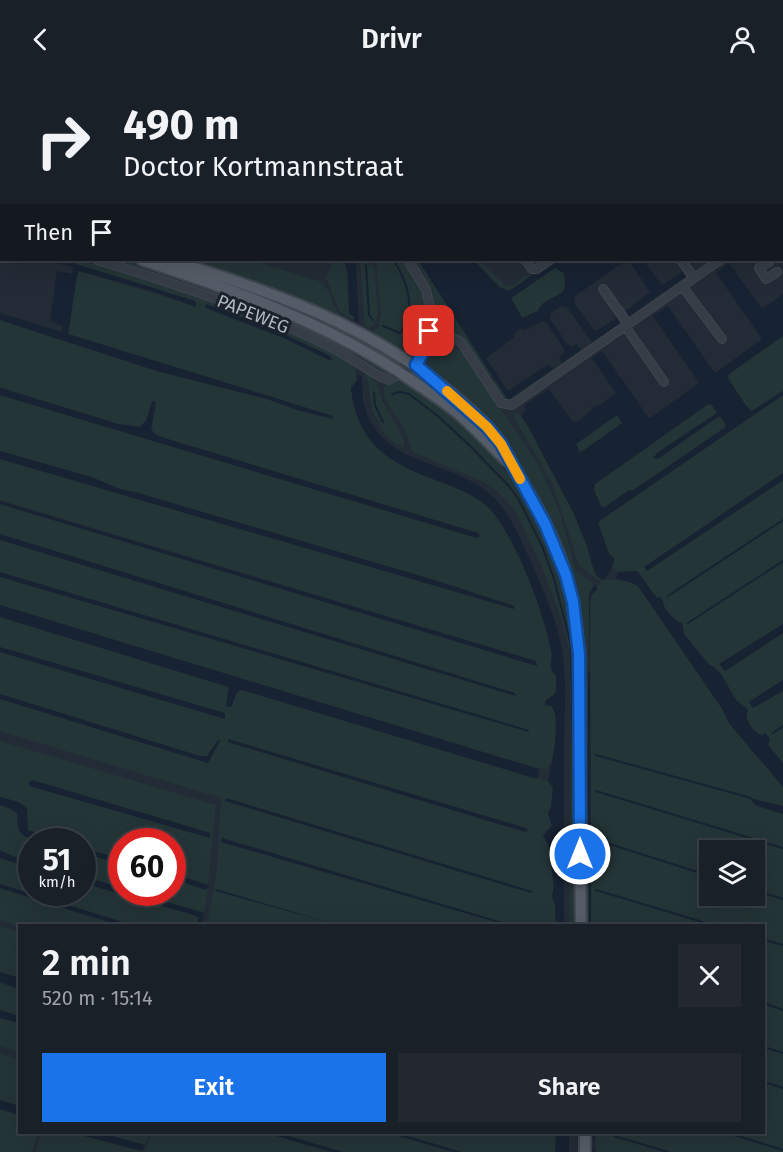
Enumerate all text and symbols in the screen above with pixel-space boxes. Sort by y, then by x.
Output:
icon: back [24,23,57,56]
text: Drivr [361,23,422,55]
icon: person [726,23,759,56]
text: 490 m [123,100,239,150]
icon: right [24,102,102,180]
text: Doctor Kortmannstraat [123,151,404,183]
icon: arrive [85,216,118,249]
text: Then [24,219,73,246]
street label: PAPEWEG [214,290,292,338]
pin [403,305,454,356]
icon: arrive [412,314,445,347]
position arrow [548,822,612,886]
speed limit sign: 60 [108,828,186,906]
map controls [699,840,765,906]
button: layers [699,840,765,906]
text: 51 [43,842,71,878]
text: km/h [38,873,76,891]
text: 2 min [42,941,131,985]
button: close [678,944,741,1007]
text: 520 m · 15:14 [42,986,153,1010]
button: Exit [42,1053,386,1122]
button: Share [398,1053,741,1122]

